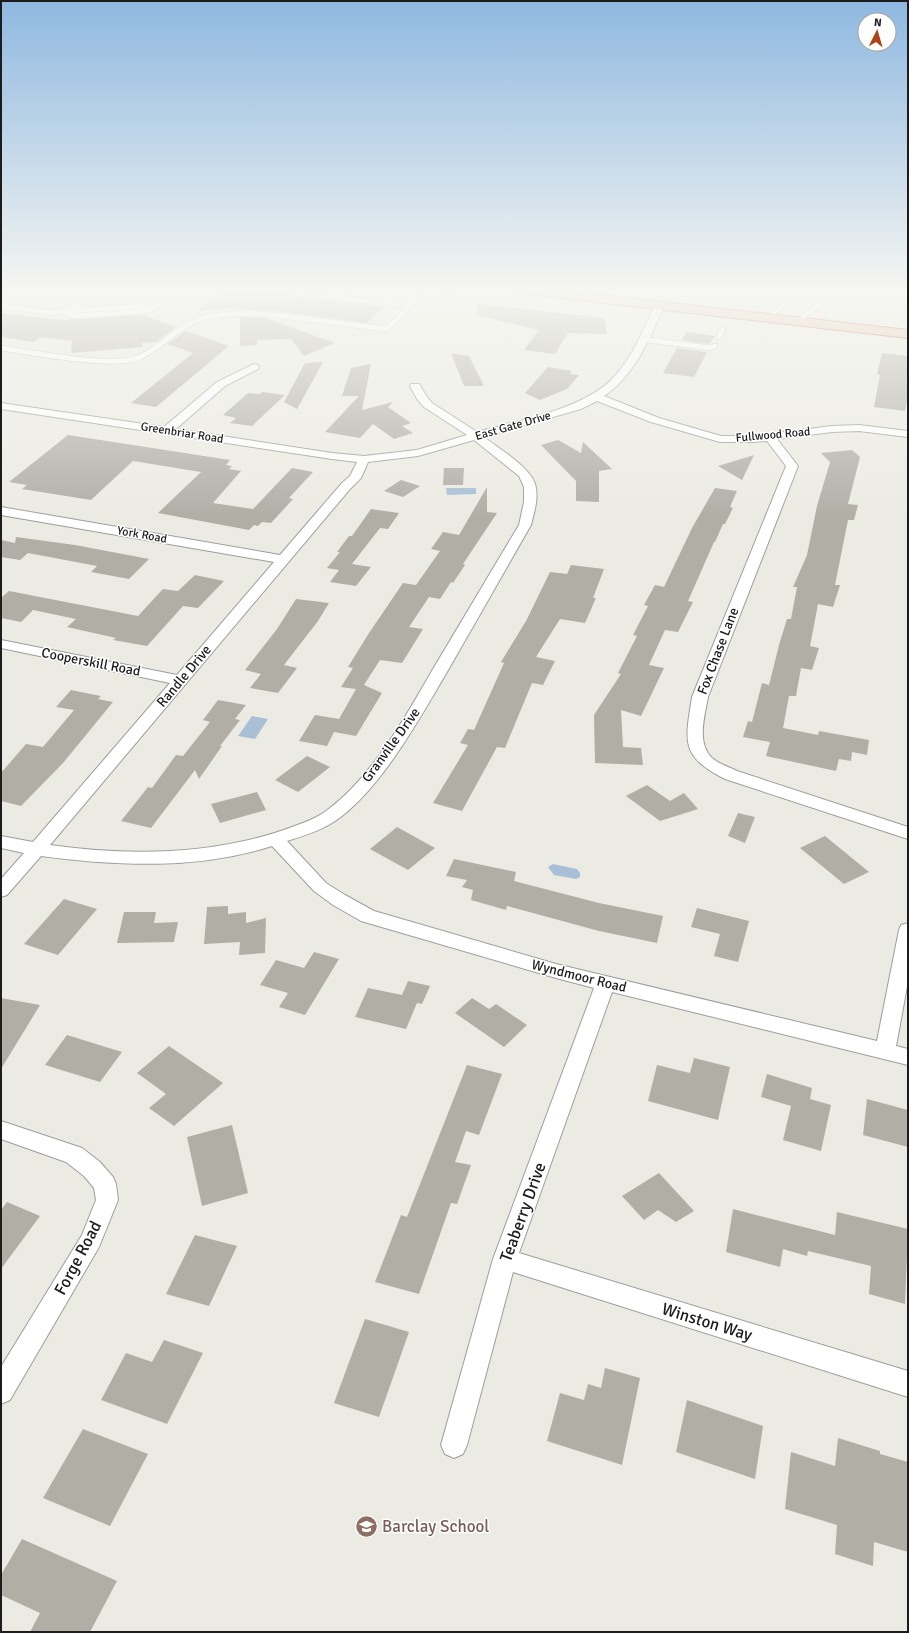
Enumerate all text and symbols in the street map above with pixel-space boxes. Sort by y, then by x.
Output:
north arrow [857,12,897,52]
text: N [873,16,882,29]
street label: East Gate Drive [473,408,553,444]
street label: Greenbriar Road [140,419,224,447]
street label: Fullwood Road [735,424,811,446]
street label: York Road [116,523,168,547]
street label: Fox Chase Lane [694,605,742,697]
street label: Randle Drive [153,641,215,711]
street label: Cooperskill Road [40,644,142,680]
street label: Granville Drive [358,704,424,786]
street label: Wyndmoor Road [530,956,628,996]
street label: Teaberry Drive [495,1159,551,1265]
street label: Forge Road [50,1217,106,1299]
street label: Winston Way [659,1298,755,1346]
school or university icon: Barclay School [353,1513,379,1539]
place label: Barclay School [382,1516,489,1537]

